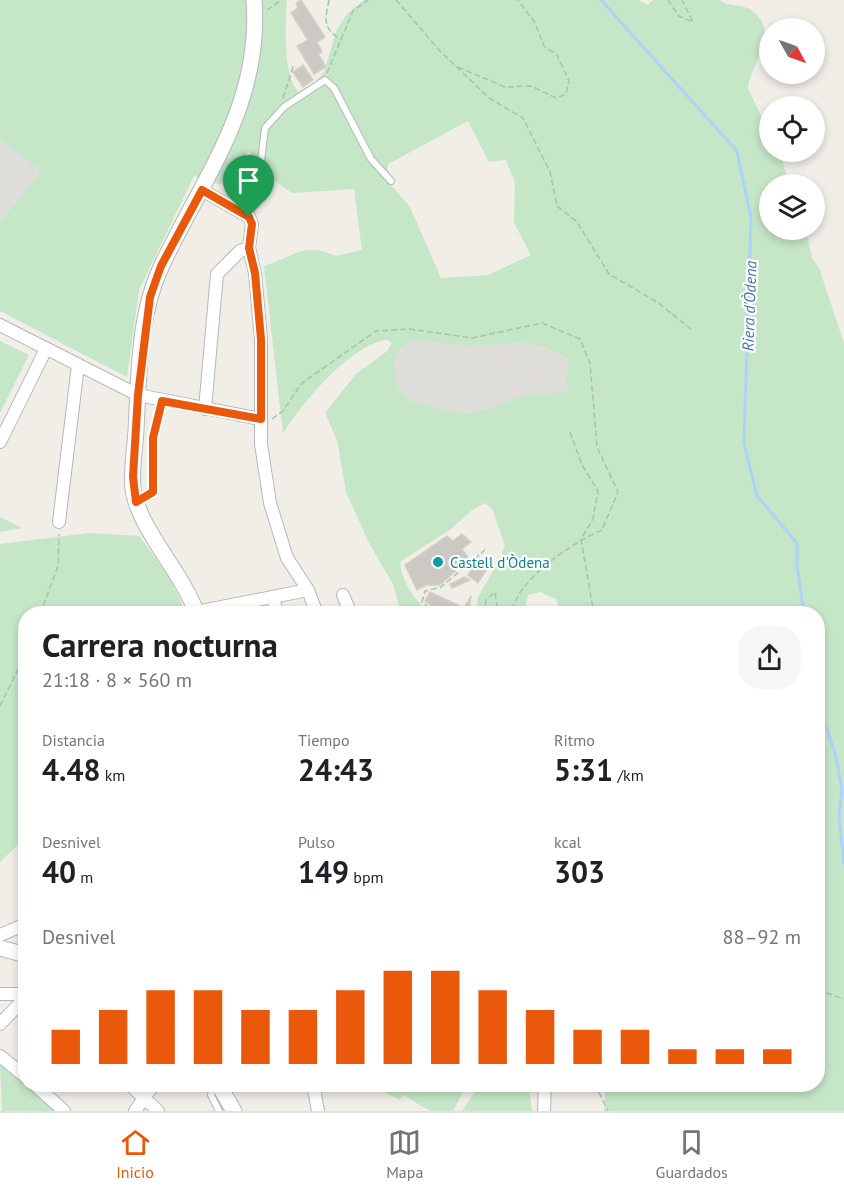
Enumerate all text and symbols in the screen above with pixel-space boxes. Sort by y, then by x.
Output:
north arrow [759,18,825,84]
map controls [759,18,825,240]
button: locate [759,96,825,162]
pin [223,155,274,217]
icon: arrive [232,164,265,197]
button: layers [759,174,825,240]
water label: Riera d'Òdena [737,260,761,352]
place label: Castell d'Òdena [450,553,550,572]
marker: Castell d'Òdena [431,555,445,569]
text: Carrera nocturna [42,623,278,666]
button: share [738,626,801,689]
text: 21:18 · 8 × 560 m [42,667,192,693]
text: Distancia [42,730,105,750]
text: Tiempo [298,730,350,750]
text: Ritmo [554,730,595,750]
text: 4.48 [42,750,100,789]
text: 24:43 [298,750,374,789]
text: 5:31 [554,750,613,789]
text: km [100,765,125,785]
text: /km [613,765,644,785]
text: Desnivel [42,832,101,852]
text: Pulso [298,832,335,852]
text: kcal [554,832,581,852]
text: 40 [42,852,76,891]
text: 149 [298,852,349,891]
text: 303 [554,852,605,891]
text: m [76,867,93,887]
text: bpm [349,867,384,887]
text: Desnivel [42,924,115,950]
text: 88–92 m [723,924,801,950]
tab: Inicio [116,1126,154,1182]
tab: Mapa [386,1126,423,1182]
tab: Guardados [656,1126,728,1182]

